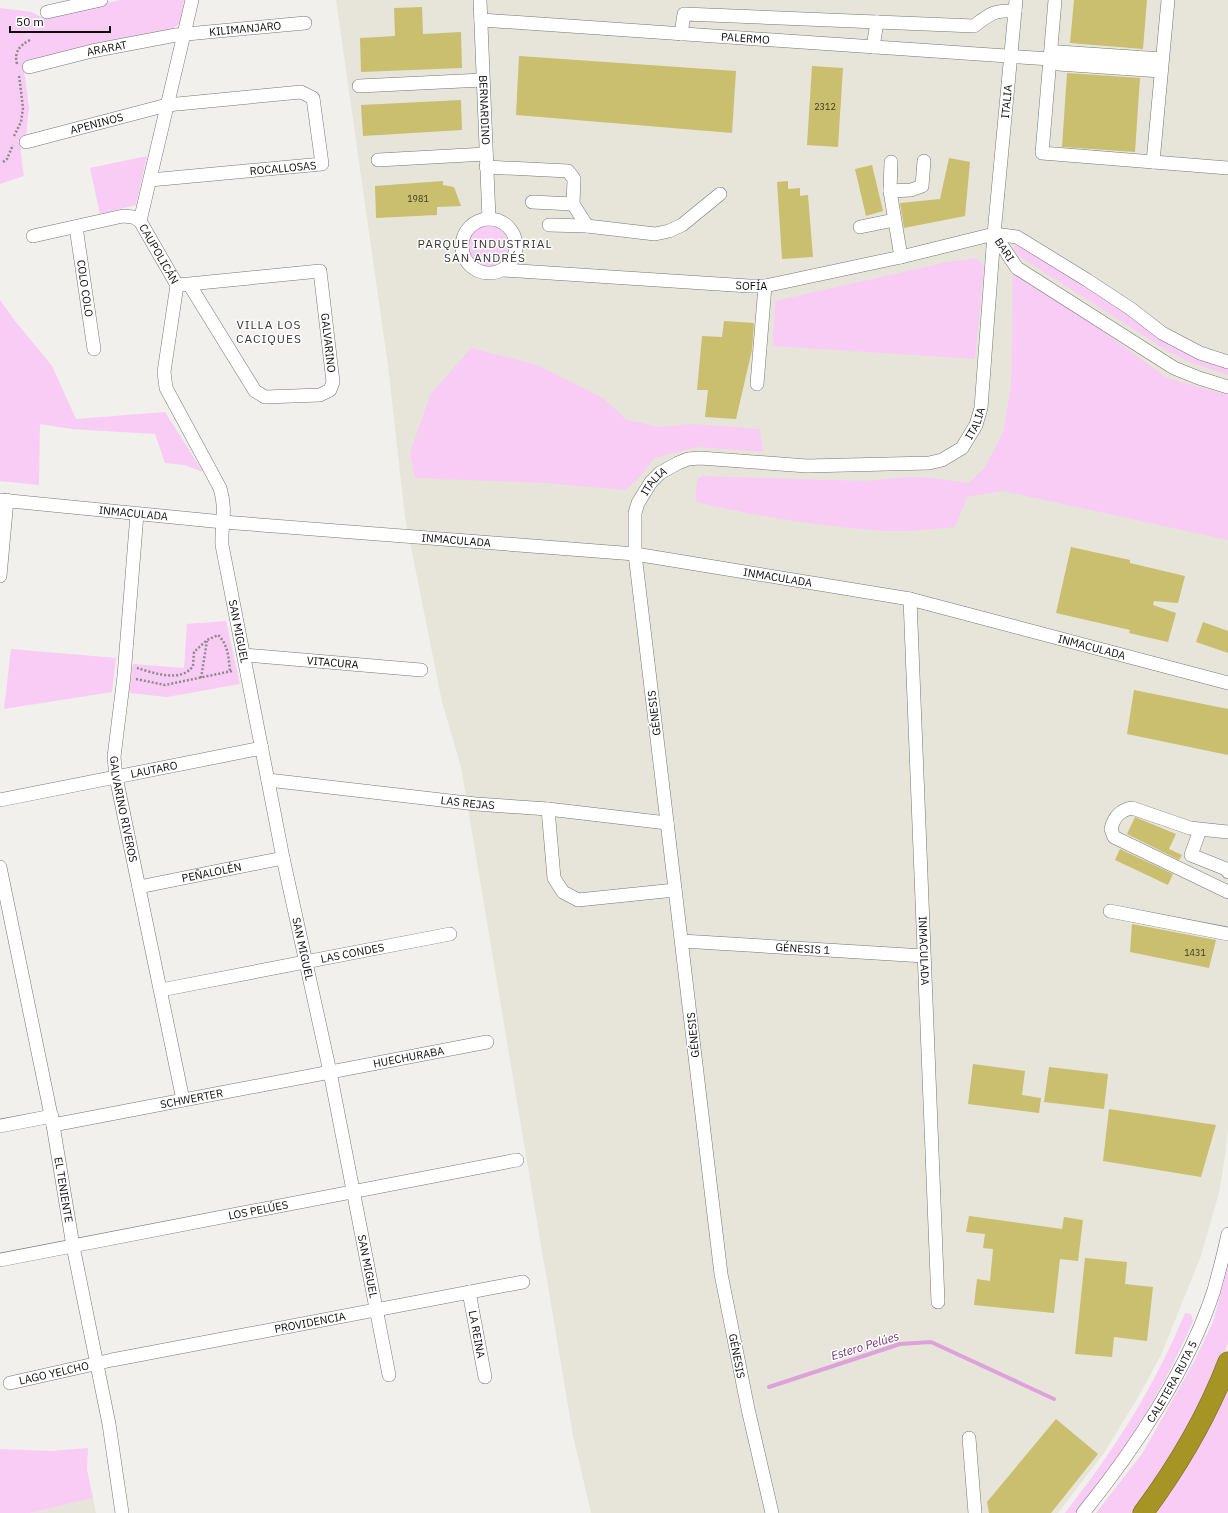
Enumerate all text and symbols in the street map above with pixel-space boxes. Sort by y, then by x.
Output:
scale bar [10,8,110,34]
text: 50 m [16,14,44,29]
street label: KILIMANJARO [208,18,282,39]
street label: PALERMO [720,29,770,47]
street label: ARARAT [85,37,129,59]
street label: BERNARDINO [476,75,493,145]
street label: ITALIA [998,84,1015,119]
house number: 2312 [814,101,836,112]
street label: APENINOS [69,110,125,137]
street label: ROCALLOSAS [249,158,317,178]
house number: 1981 [407,193,429,204]
street label: CAUPOLICÁN [136,221,182,287]
street label: BARI [992,235,1018,264]
district label: PARQUE INDUSTRIAL SAN ANDRÉS [418,236,552,265]
street label: COLO COLO [74,259,96,318]
street label: SOFÍA [735,278,767,293]
street label: GALVARINO [318,312,339,374]
district label: VILLA LOS CACIQUES [236,317,302,346]
street label: ITALIA [962,406,988,442]
street label: ITALIA [637,464,669,498]
street label: INMACULADA [98,503,169,524]
street label: INMACULADA [421,530,491,550]
street label: INMACULADA [742,565,813,590]
street label: SAN MIGUEL [226,598,252,665]
street label: INMACULADA [1056,631,1127,663]
street label: VITACURA [306,653,359,672]
street label: GÉNESIS [644,690,664,736]
street label: GALVARINO RIVEROS [107,755,141,863]
street label: LAUTARO [129,758,179,781]
street label: LAS REJAS [440,793,495,812]
street label: PEÑALOLÉN [180,860,243,885]
street label: SAN MIGUEL [289,916,317,982]
street label: INMACULADA [916,916,932,986]
street label: LAS CONDES [320,940,385,966]
street label: GÉNESIS 1 [775,940,831,957]
house number: 1431 [1184,947,1206,958]
street label: GÉNESIS [684,1012,702,1058]
street label: HUECHURABA [372,1043,445,1071]
street label: SCHWERTER [159,1086,224,1111]
street label: EL TENIENTE [51,1156,76,1224]
street label: LOS PELÚES [227,1197,289,1223]
street label: SAN MIGUEL [355,1233,381,1300]
street label: PROVIDENCIA [273,1309,347,1336]
street label: LA REINA [466,1309,488,1359]
water label: Estero Pelúes [829,1328,901,1363]
street label: GÉNESIS [726,1332,748,1380]
street label: CALETERA RUTA 5 [1143,1338,1200,1425]
street label: LAGO YELCHO [18,1358,90,1388]

